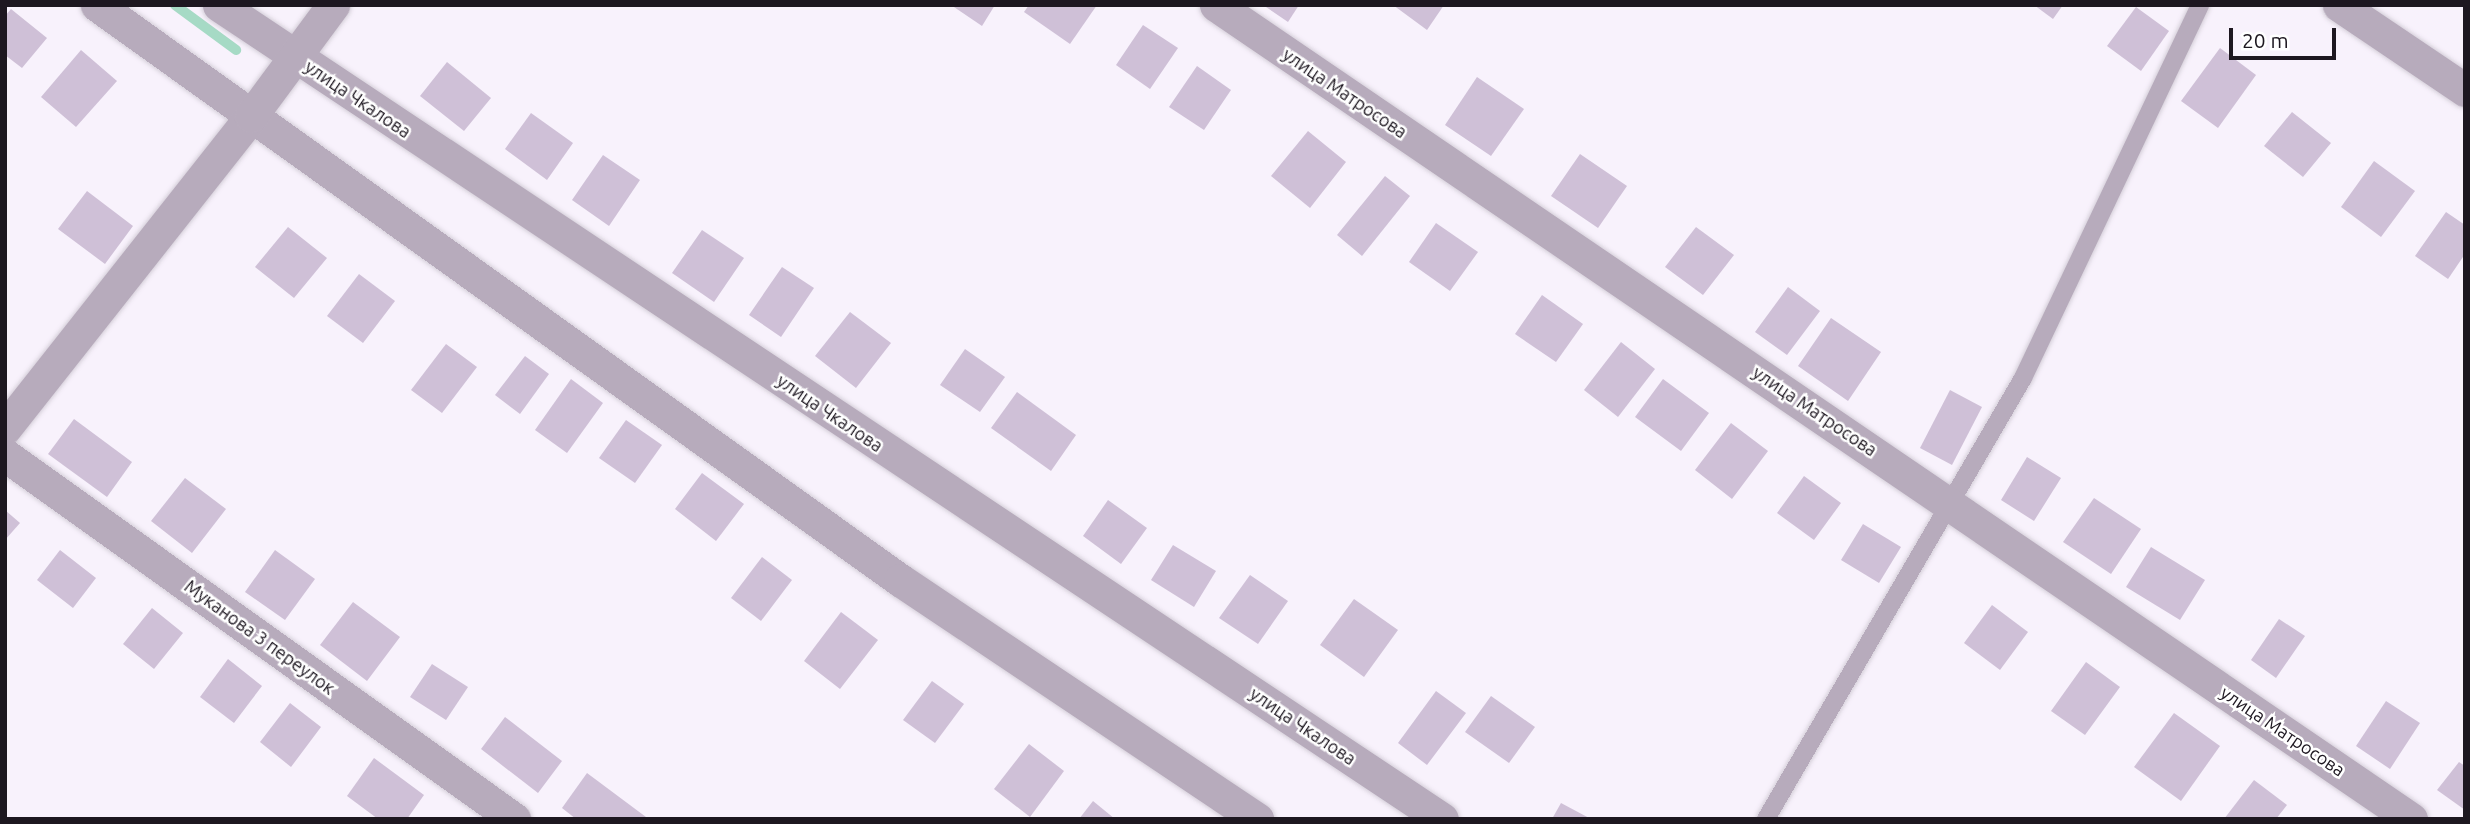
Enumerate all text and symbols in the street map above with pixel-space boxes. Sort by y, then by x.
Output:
scale bar [2232,14,2339,58]
text: 20 m [2242,28,2289,52]
street label: улица Матросова [1279,43,1411,143]
street label: улица Чкалова [301,56,415,142]
street label: улица Матросова [1749,361,1881,461]
street label: улица Чкалова [773,370,887,456]
street label: Муканова 3 переулок [180,575,340,699]
street label: улица Матросова [2217,681,2349,781]
street label: улица Чкалова [1246,683,1360,769]

